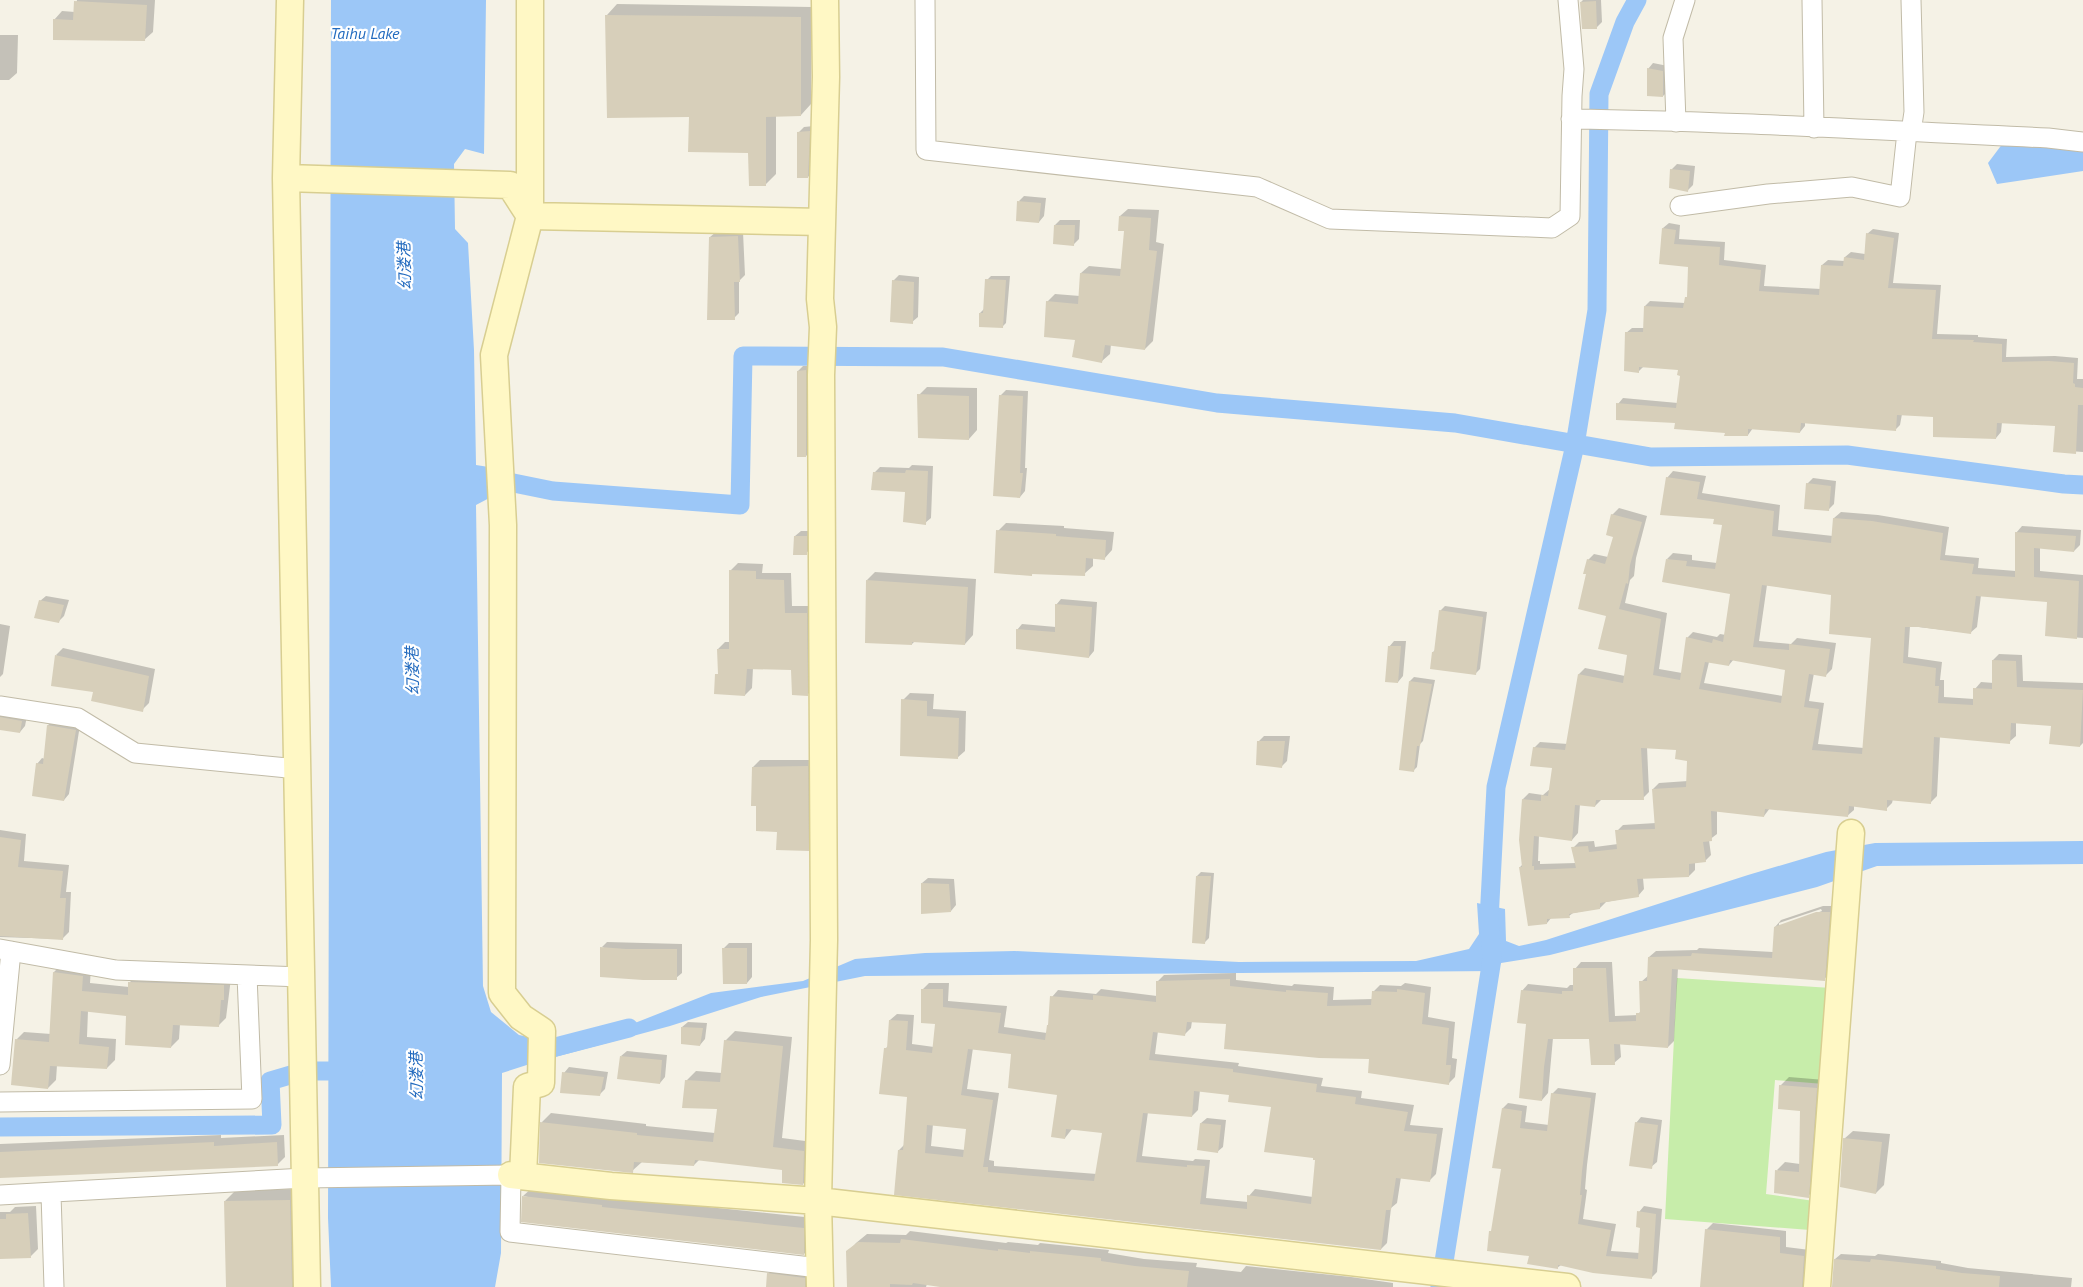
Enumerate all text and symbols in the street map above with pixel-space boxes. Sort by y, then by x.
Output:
water label: Taihu Lake [331,23,400,43]
water label: 幻溇港 [393,240,415,290]
water label: 幻溇港 [402,645,422,695]
water label: 幻溇港 [406,1050,426,1100]

